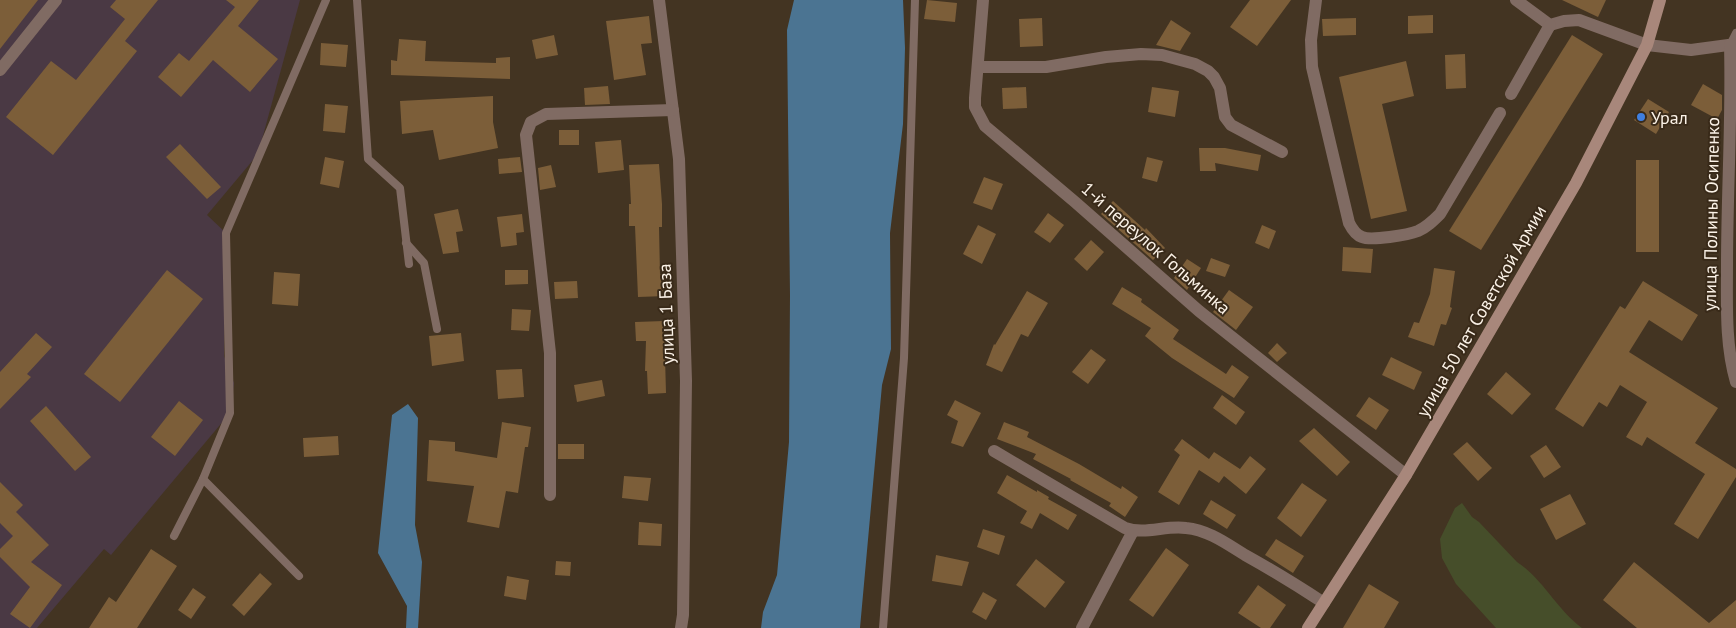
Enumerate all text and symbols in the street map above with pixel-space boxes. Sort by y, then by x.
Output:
place label: Урал [1651,106,1688,129]
marker: Урал [1635,111,1647,123]
street label: улица Полины Осипенко [1698,117,1724,311]
street label: 1-й переулок Гольминка [1077,177,1235,319]
street label: улица 50 лет Советской Армии [1411,201,1551,421]
street label: улица 1 База [653,263,679,365]

